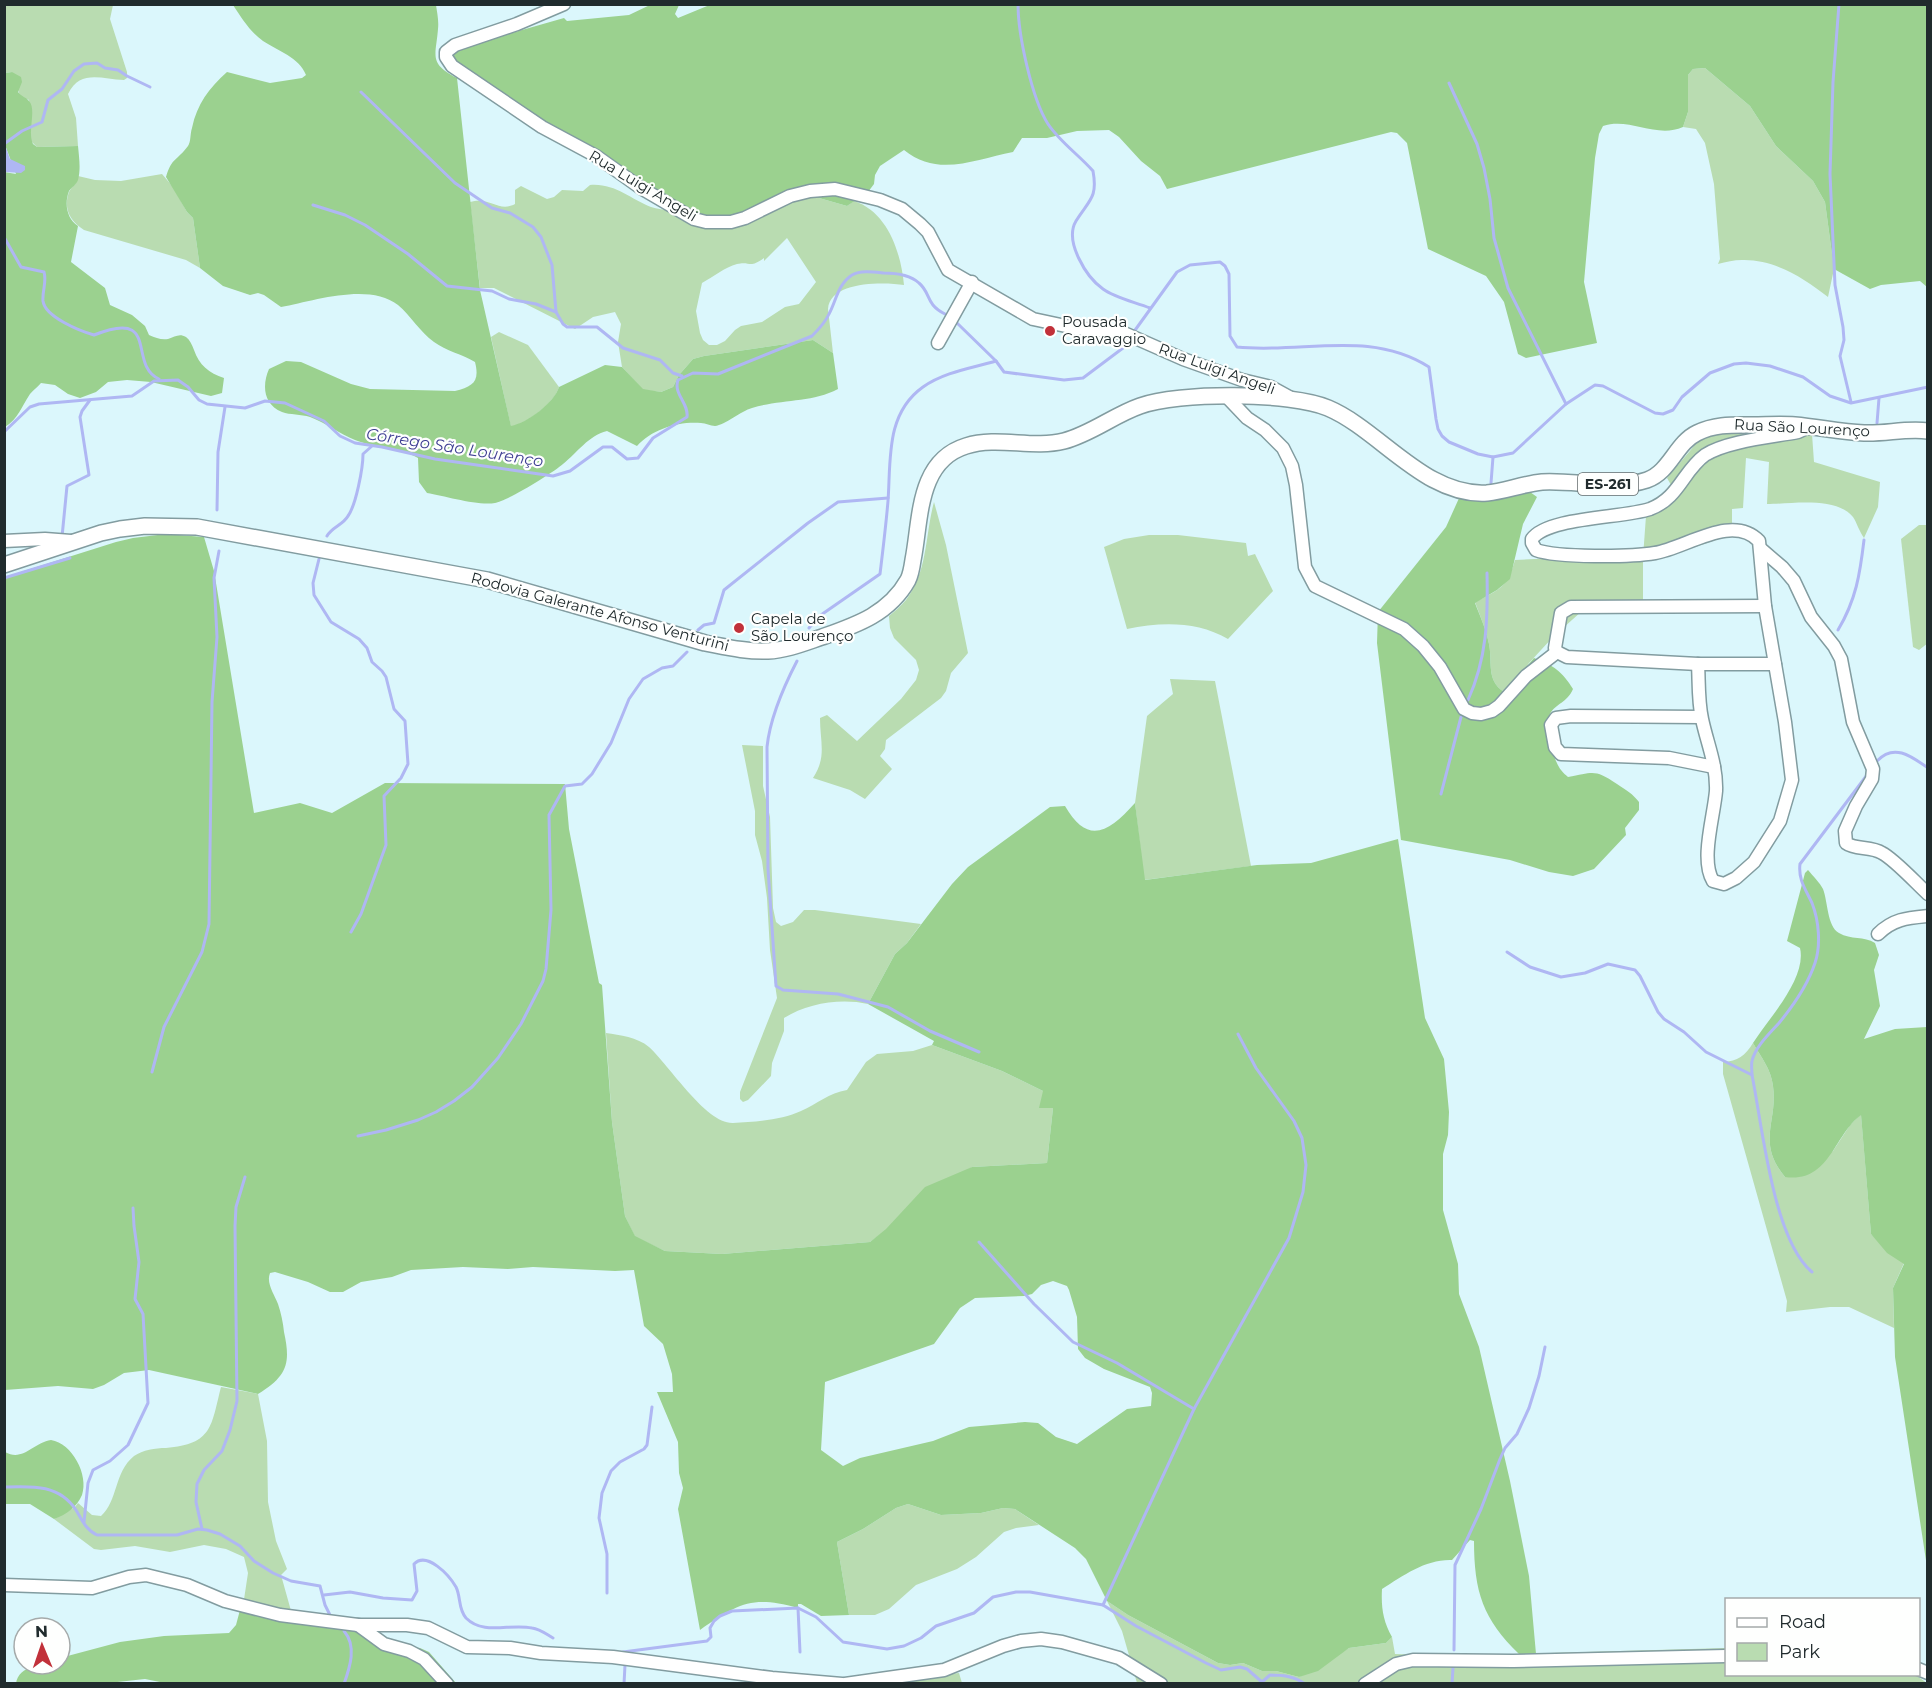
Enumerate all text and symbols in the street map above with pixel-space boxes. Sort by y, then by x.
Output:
street label: Rua Luigi Angeli [586,146,701,225]
place label: Pousada Caravaggio [1062,312,1146,348]
marker: Pousada Caravaggio [1043,324,1057,338]
street label: Rua Luigi Angeli [1156,339,1278,399]
street label: Rua São Lourenço [1734,414,1870,441]
water label: Córrego São Lourenço [365,424,545,471]
road number: ES-261 [1578,473,1638,495]
street label: Rodovia Galerante Afonso Venturini [469,568,731,655]
place label: Capela de São Lourenço [751,609,853,645]
marker: Capela de São Lourenço [732,621,746,635]
legend [1725,1598,1920,1676]
text: Road [1779,1611,1826,1633]
north arrow [12,1616,72,1676]
text: N [35,1622,48,1641]
text: Park [1779,1641,1820,1663]

